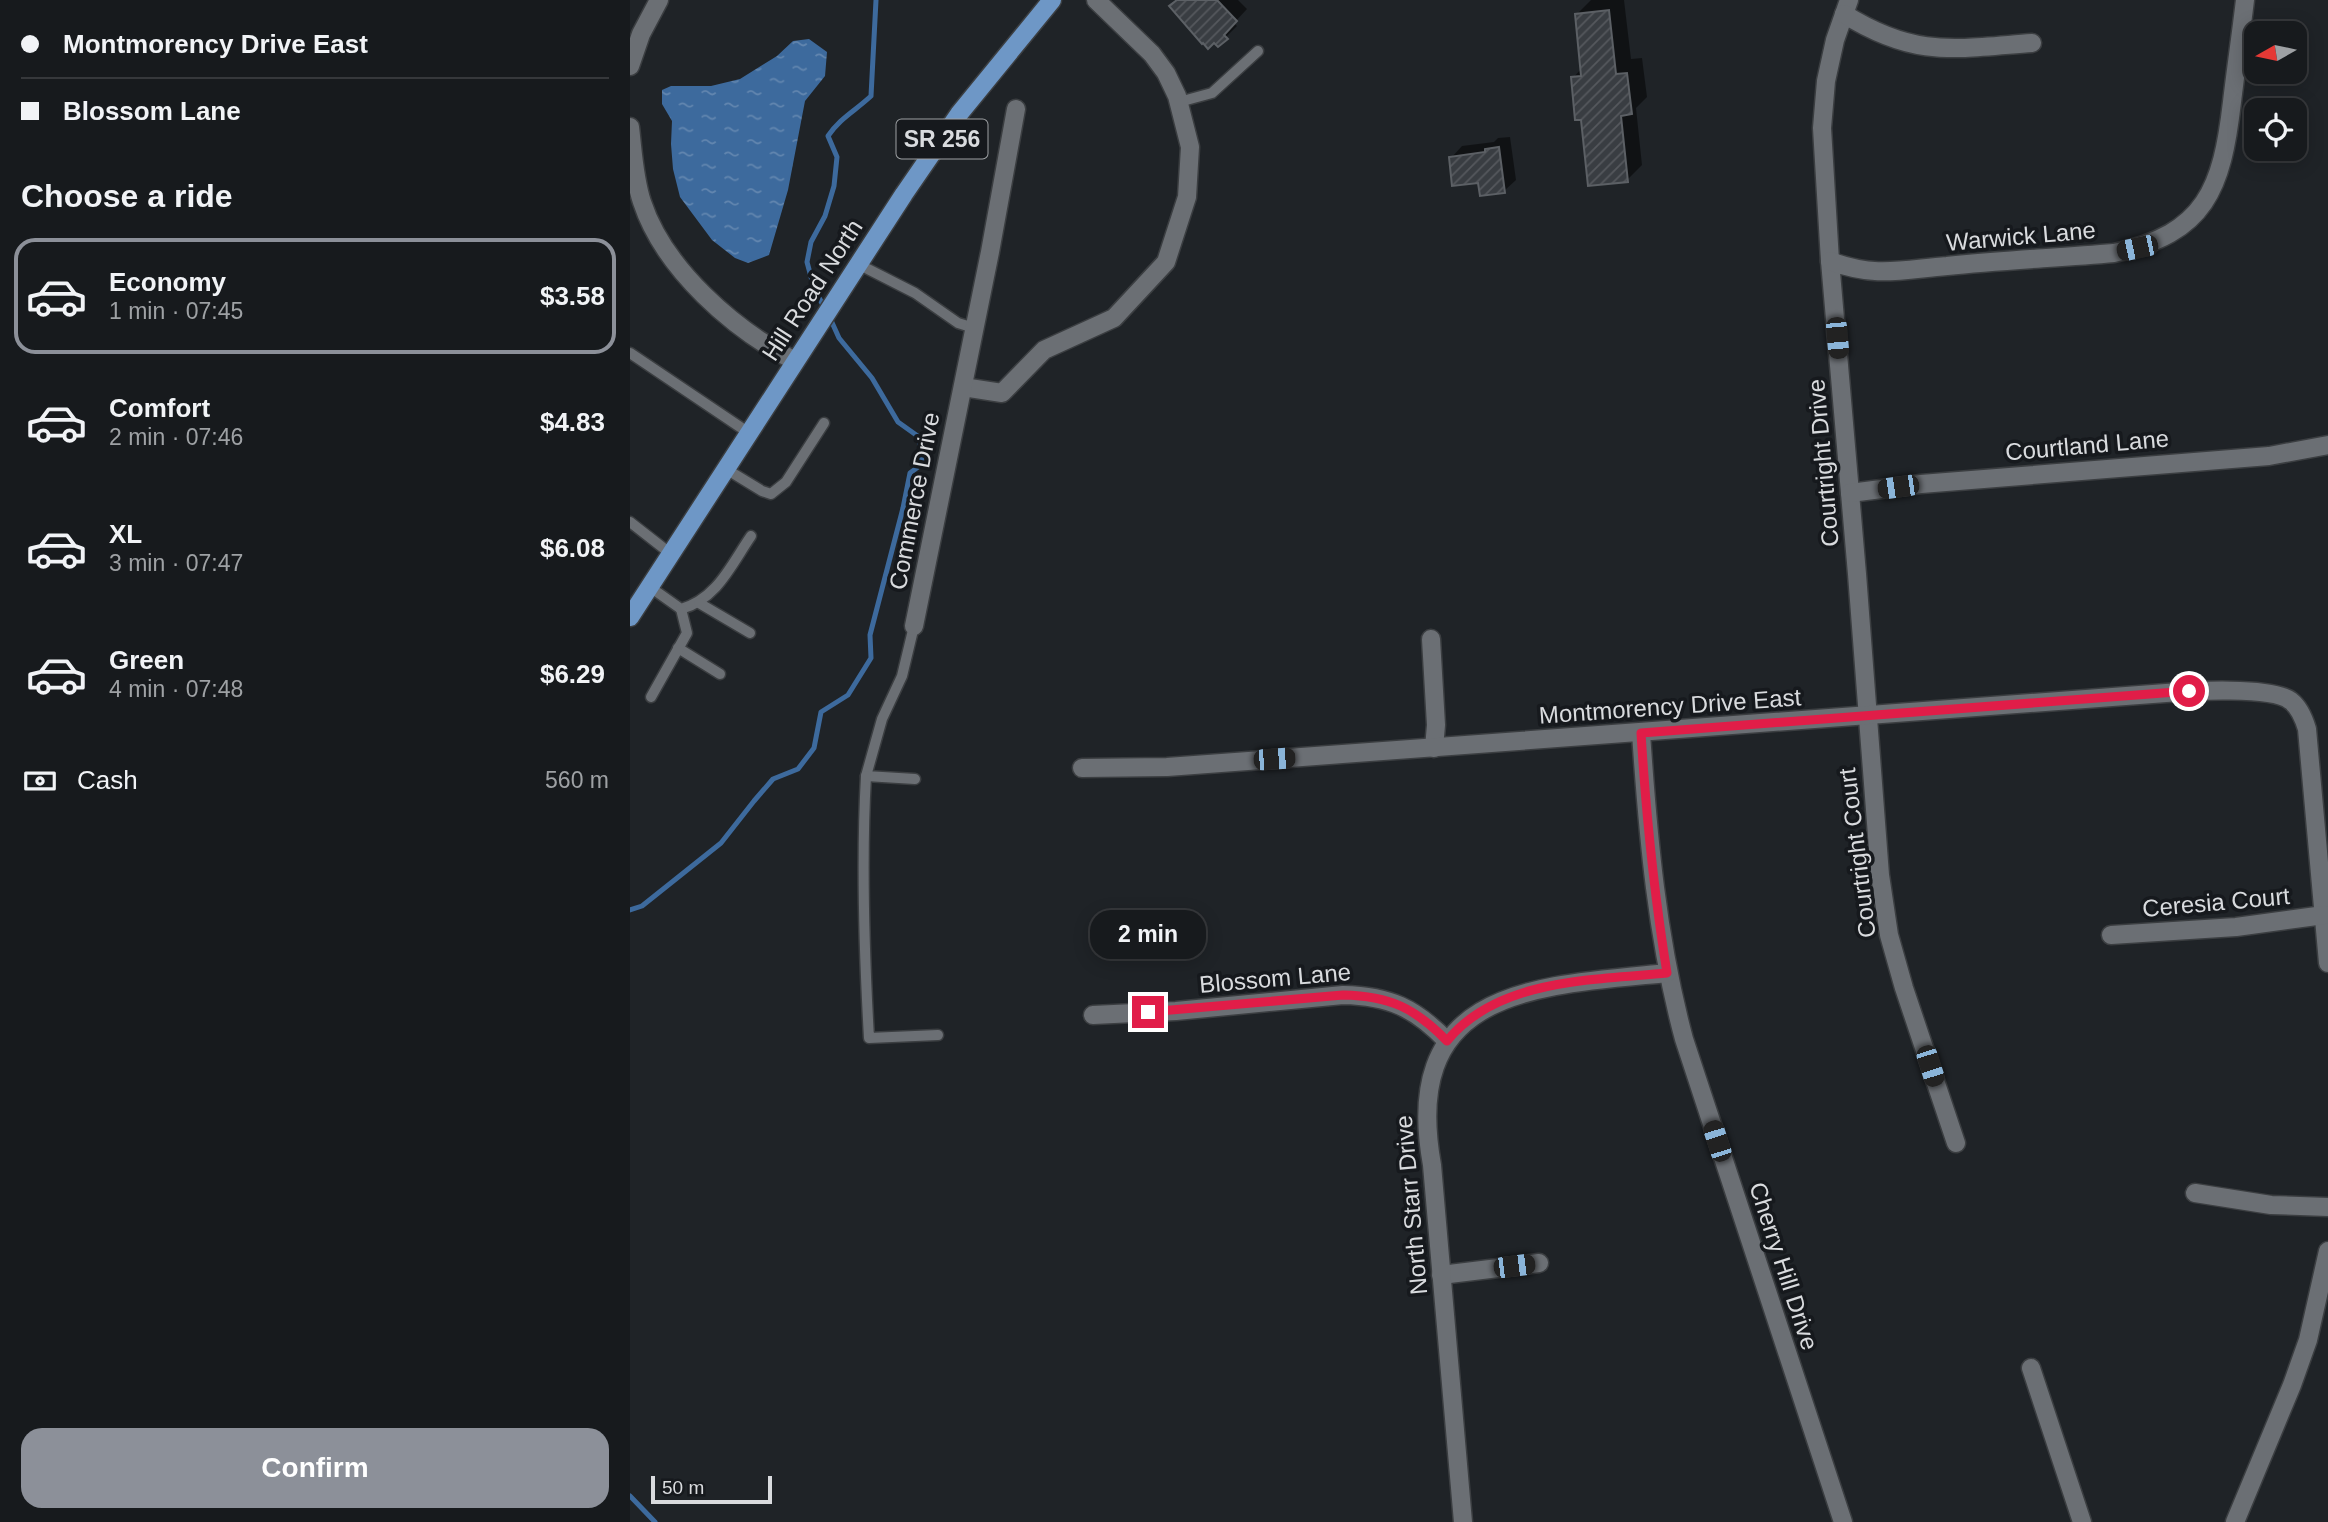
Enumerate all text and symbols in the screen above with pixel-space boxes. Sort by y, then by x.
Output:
north arrow [2244,21,2306,84]
map controls [2244,21,2307,161]
text: Montmorency Drive East [63,29,368,59]
text: Blossom Lane [63,96,241,126]
button: locate [2244,98,2307,161]
road number: SR 256 [896,120,988,158]
text: Choose a ride [21,178,233,214]
street label: Hill Road North [756,214,868,366]
street label: Warwick Lane [1945,216,2097,256]
car [2115,233,2160,263]
icon: car [25,265,88,328]
text: Economy [109,267,226,297]
text: $3.58 [540,281,605,311]
text: 1 min · 07:45 [109,298,243,324]
car [1825,316,1850,360]
street label: Courtright Drive [1802,378,1844,548]
icon: car [25,391,88,454]
text: Comfort [109,393,210,423]
text: $4.83 [540,407,605,437]
street label: Commerce Drive [884,410,944,592]
text: 2 min · 07:46 [109,424,243,450]
street label: Courtland Lane [2004,424,2170,466]
car [1876,474,1921,500]
icon: car [25,517,88,580]
text: XL [109,519,142,549]
text: $6.08 [540,533,605,563]
text: 3 min · 07:47 [109,550,243,576]
icon: car [25,643,88,706]
text: Green [109,645,184,675]
text: $6.29 [540,659,605,689]
route start [2173,675,2205,707]
text: 4 min · 07:48 [109,676,243,702]
street label: Montmorency Drive East [1538,683,1802,729]
car [1253,747,1296,771]
icon: cash [21,762,59,800]
text: Cash [77,765,138,795]
street label: Courtright Court [1833,766,1881,939]
text: 560 m [545,767,609,793]
street label: Ceresia Court [2141,882,2291,922]
callout: 2 min [1090,911,1206,960]
text: 2 min [1118,921,1178,947]
street label: Blossom Lane [1198,958,1352,998]
route end [1132,996,1164,1028]
car [1914,1043,1947,1089]
street label: North Starr Drive [1390,1114,1432,1296]
car [1701,1118,1734,1164]
street label: Cherry Hill Drive [1744,1179,1824,1353]
car [1492,1253,1537,1279]
button: Confirm [21,1428,609,1508]
scale bar [651,1473,772,1505]
text: 50 m [662,1477,704,1498]

